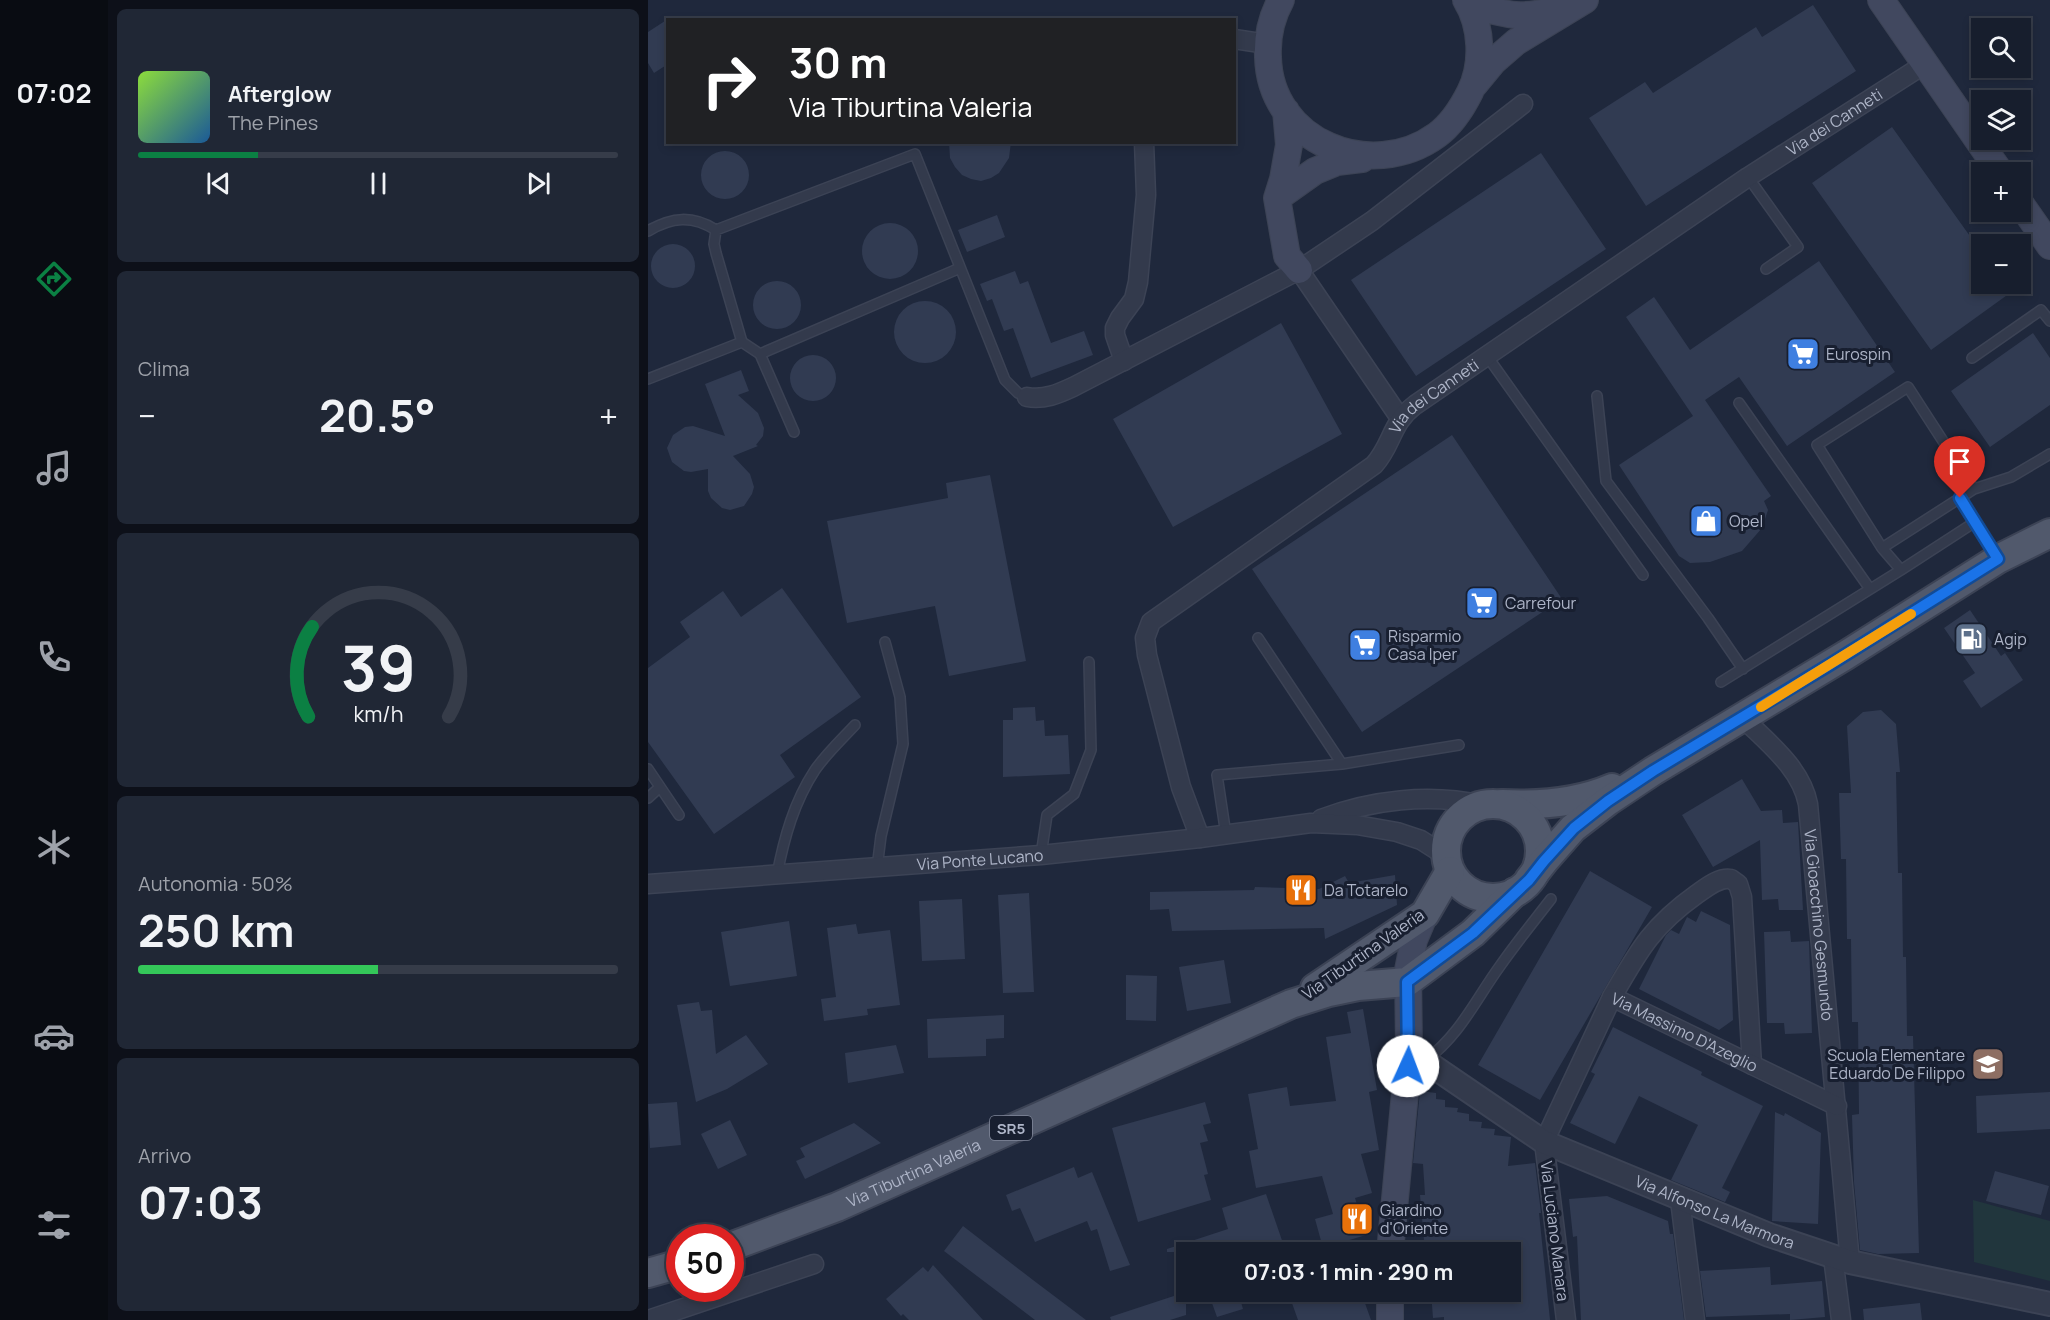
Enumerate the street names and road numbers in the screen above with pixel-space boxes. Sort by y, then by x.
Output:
street label: Via dei Canneti [1782,83,1887,161]
street label: Via dei Canneti [1384,354,1483,437]
street label: Via Gioacchino Gesmundo [1799,828,1839,1022]
street label: Via Ponte Lucano [916,844,1044,875]
street label: Via Tiburtina Valeria [1298,904,1428,1004]
street label: Via Massimo D'Azeglio [1607,987,1761,1077]
road number: SR5 [990,1116,1032,1140]
street label: Via Tiburtina Valeria [843,1133,984,1212]
street label: Via Luciano Manara [1535,1160,1575,1302]
street label: Via Alfonso La Marmora [1632,1170,1797,1254]

